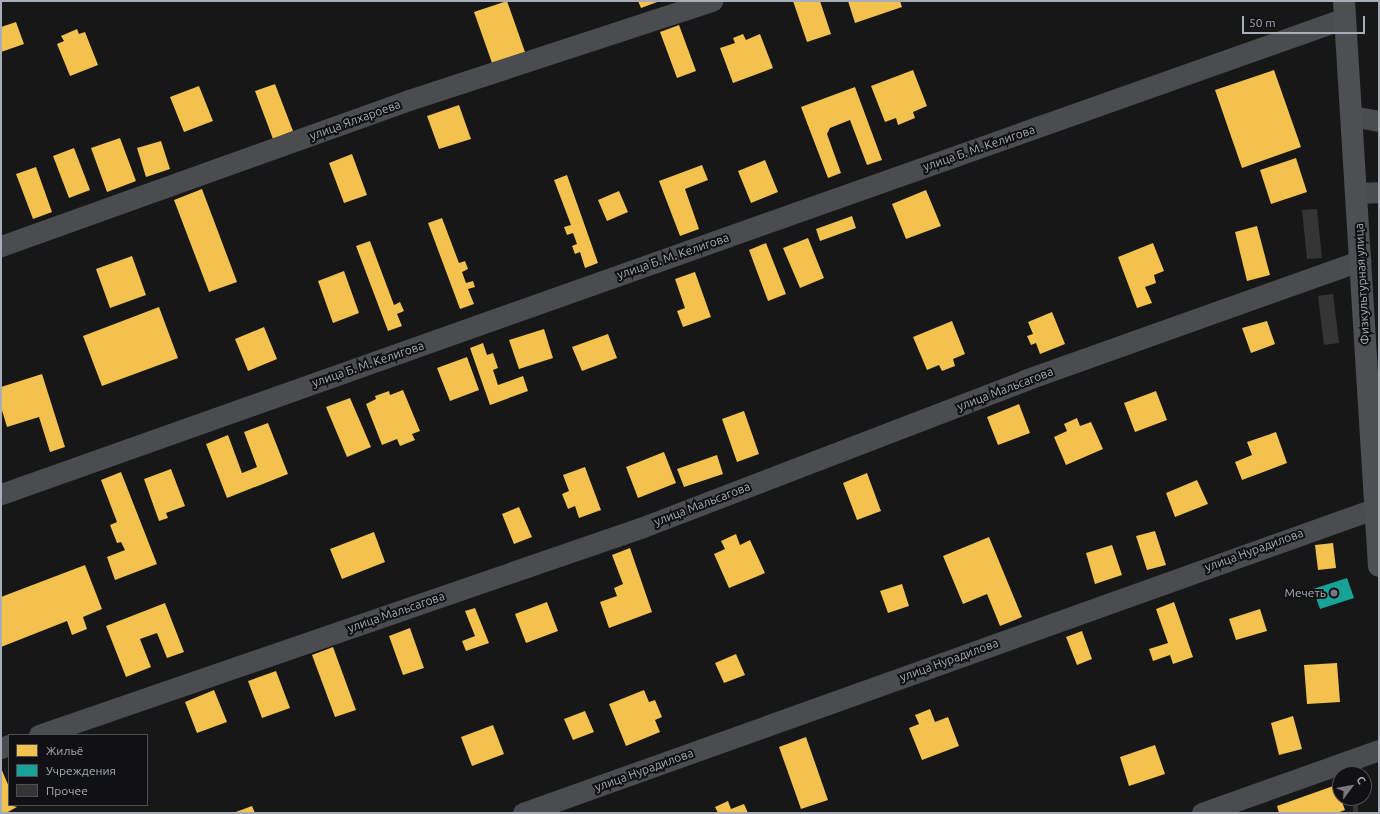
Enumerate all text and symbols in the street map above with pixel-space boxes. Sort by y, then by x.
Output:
scale bar [1244,8,1367,34]
text: 50 m [1249,16,1276,29]
street label: улица Ялхароева [308,97,402,143]
street label: улица Б. М. Келигова [921,122,1037,174]
street label: Физкультурная улица [1352,223,1372,345]
street label: улица Б. М. Келигова [615,230,731,282]
street label: улица Б. М. Келигова [310,338,426,390]
street label: улица Мальсагова [955,364,1055,414]
street label: улица Мальсагова [652,479,752,529]
street label: улица Нурадилова [1203,525,1305,575]
place label: Мечеть [1284,586,1326,600]
marker: Мечеть [1329,588,1339,598]
street label: улица Мальсагова [346,589,446,635]
street label: улица Нурадилова [898,635,1000,685]
legend [8,734,148,806]
text: Жильё [46,744,83,757]
street label: улица Нурадилова [593,745,695,795]
text: Учреждения [46,764,116,777]
north arrow [1332,766,1372,806]
text: С [1354,774,1368,786]
text: Прочее [46,784,88,797]

